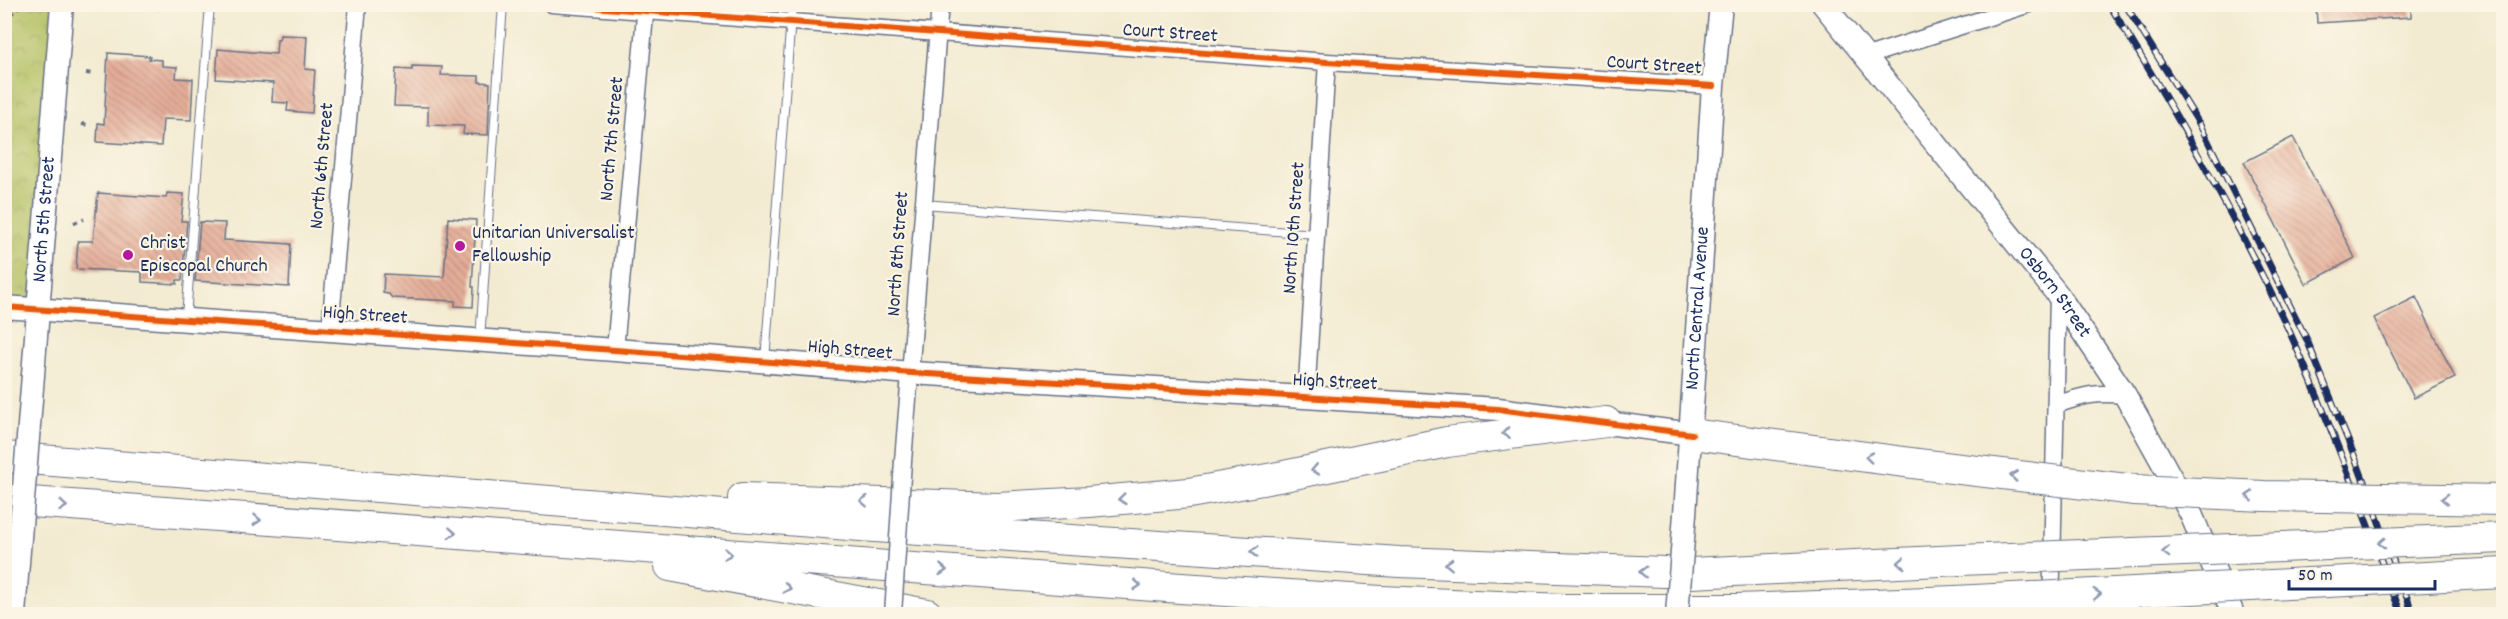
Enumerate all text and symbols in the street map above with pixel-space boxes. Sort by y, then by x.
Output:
street label: Court Street [1121,17,1219,51]
street label: Court Street [1605,49,1703,83]
street label: North 7th Street [594,76,632,202]
street label: North 6th Street [304,102,342,230]
street label: North 5th Street [26,155,64,284]
street label: North 10th Street [1276,161,1314,295]
street label: North 8th Street [881,191,917,317]
place label: Unitarian Universalist Fellowship [472,220,635,271]
street label: North Central Avenue [1679,226,1718,391]
place label: Christ Episcopal Church [140,230,268,281]
marker: Unitarian Universalist Fellowship [453,239,467,253]
street label: Osborn Street [2011,241,2097,344]
marker: Christ Episcopal Church [121,248,135,262]
street label: High Street [322,299,408,333]
street label: High Street [806,333,894,369]
street label: High Street [1292,367,1378,399]
one-way arrow [1501,427,1511,439]
one-way arrow [1865,451,1874,464]
one-way arrow [1310,462,1320,475]
one-way arrow [2009,471,2019,483]
one-way arrow [2246,489,2255,502]
one-way arrow [1117,492,1127,505]
one-way arrow [2441,493,2450,506]
one-way arrow [860,494,869,507]
one-way arrow [58,499,67,512]
one-way arrow [253,513,262,526]
one-way arrow [447,527,456,540]
one-way arrow [2378,536,2387,549]
one-way arrow [2162,545,2171,558]
one-way arrow [1249,546,1258,559]
one-way arrow [723,547,732,560]
scale bar [2289,553,2434,591]
one-way arrow [1897,557,1906,570]
one-way arrow [1444,558,1453,571]
one-way arrow [939,564,948,577]
text: 50 m [2298,564,2333,589]
one-way arrow [1639,566,1648,578]
one-way arrow [1133,578,1142,591]
one-way arrow [781,581,791,594]
one-way arrow [2093,587,2102,600]

